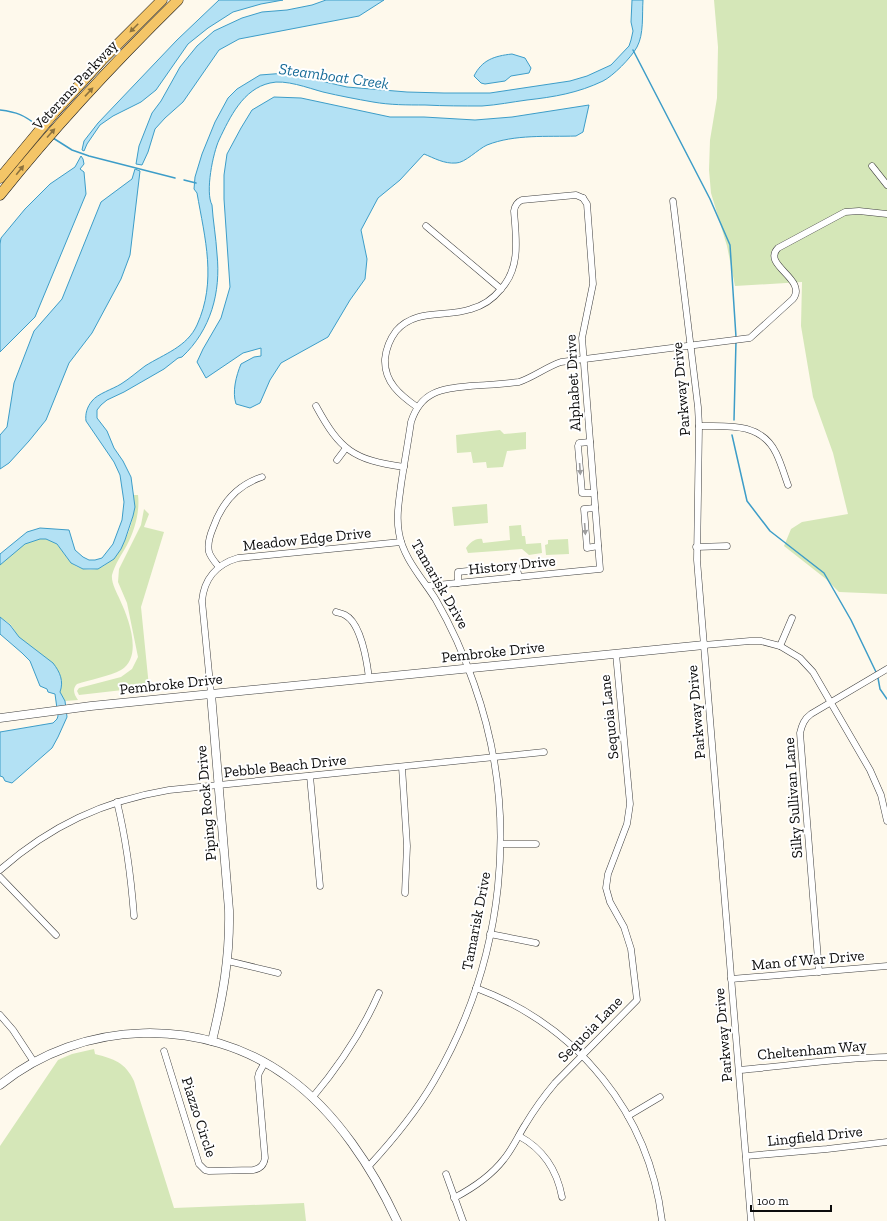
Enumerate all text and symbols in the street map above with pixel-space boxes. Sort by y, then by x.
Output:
one-way arrow [130,23,139,33]
street label: Veterans Parkway [28,36,121,134]
water label: Steamboat Creek [278,59,390,93]
one-way arrow [84,87,94,97]
one-way arrow [47,127,56,138]
one-way arrow [16,165,25,175]
street label: Alphabet Drive [561,334,585,432]
street label: Parkway Drive [668,341,694,437]
one-way arrow [576,463,583,475]
street label: Meadow Edge Drive [242,523,372,555]
one-way arrow [582,523,589,535]
street label: Tamarisk Drive [407,536,473,632]
street label: History Drive [467,551,557,579]
street label: Pembroke Drive [441,638,545,666]
street label: Parkway Drive [683,664,709,760]
street label: Pembroke Drive [119,670,223,698]
street label: Sequoia Lane [596,674,622,760]
street label: Silky Sullivan Lane [780,737,806,859]
street label: Piping Rock Drive [192,745,220,861]
street label: Pebble Beach Drive [223,751,347,781]
street label: Tamarisk Drive [458,870,494,972]
street label: Man of War Drive [751,946,865,974]
street label: Parkway Drive [710,987,736,1083]
street label: Sequoia Lane [554,992,626,1066]
street label: Cheltenham Way [757,1036,868,1064]
street label: Piazzo Circle [178,1075,220,1159]
street label: Lingfield Drive [766,1122,864,1150]
scale bar [751,1187,831,1213]
text: 100 m [757,1194,789,1208]

